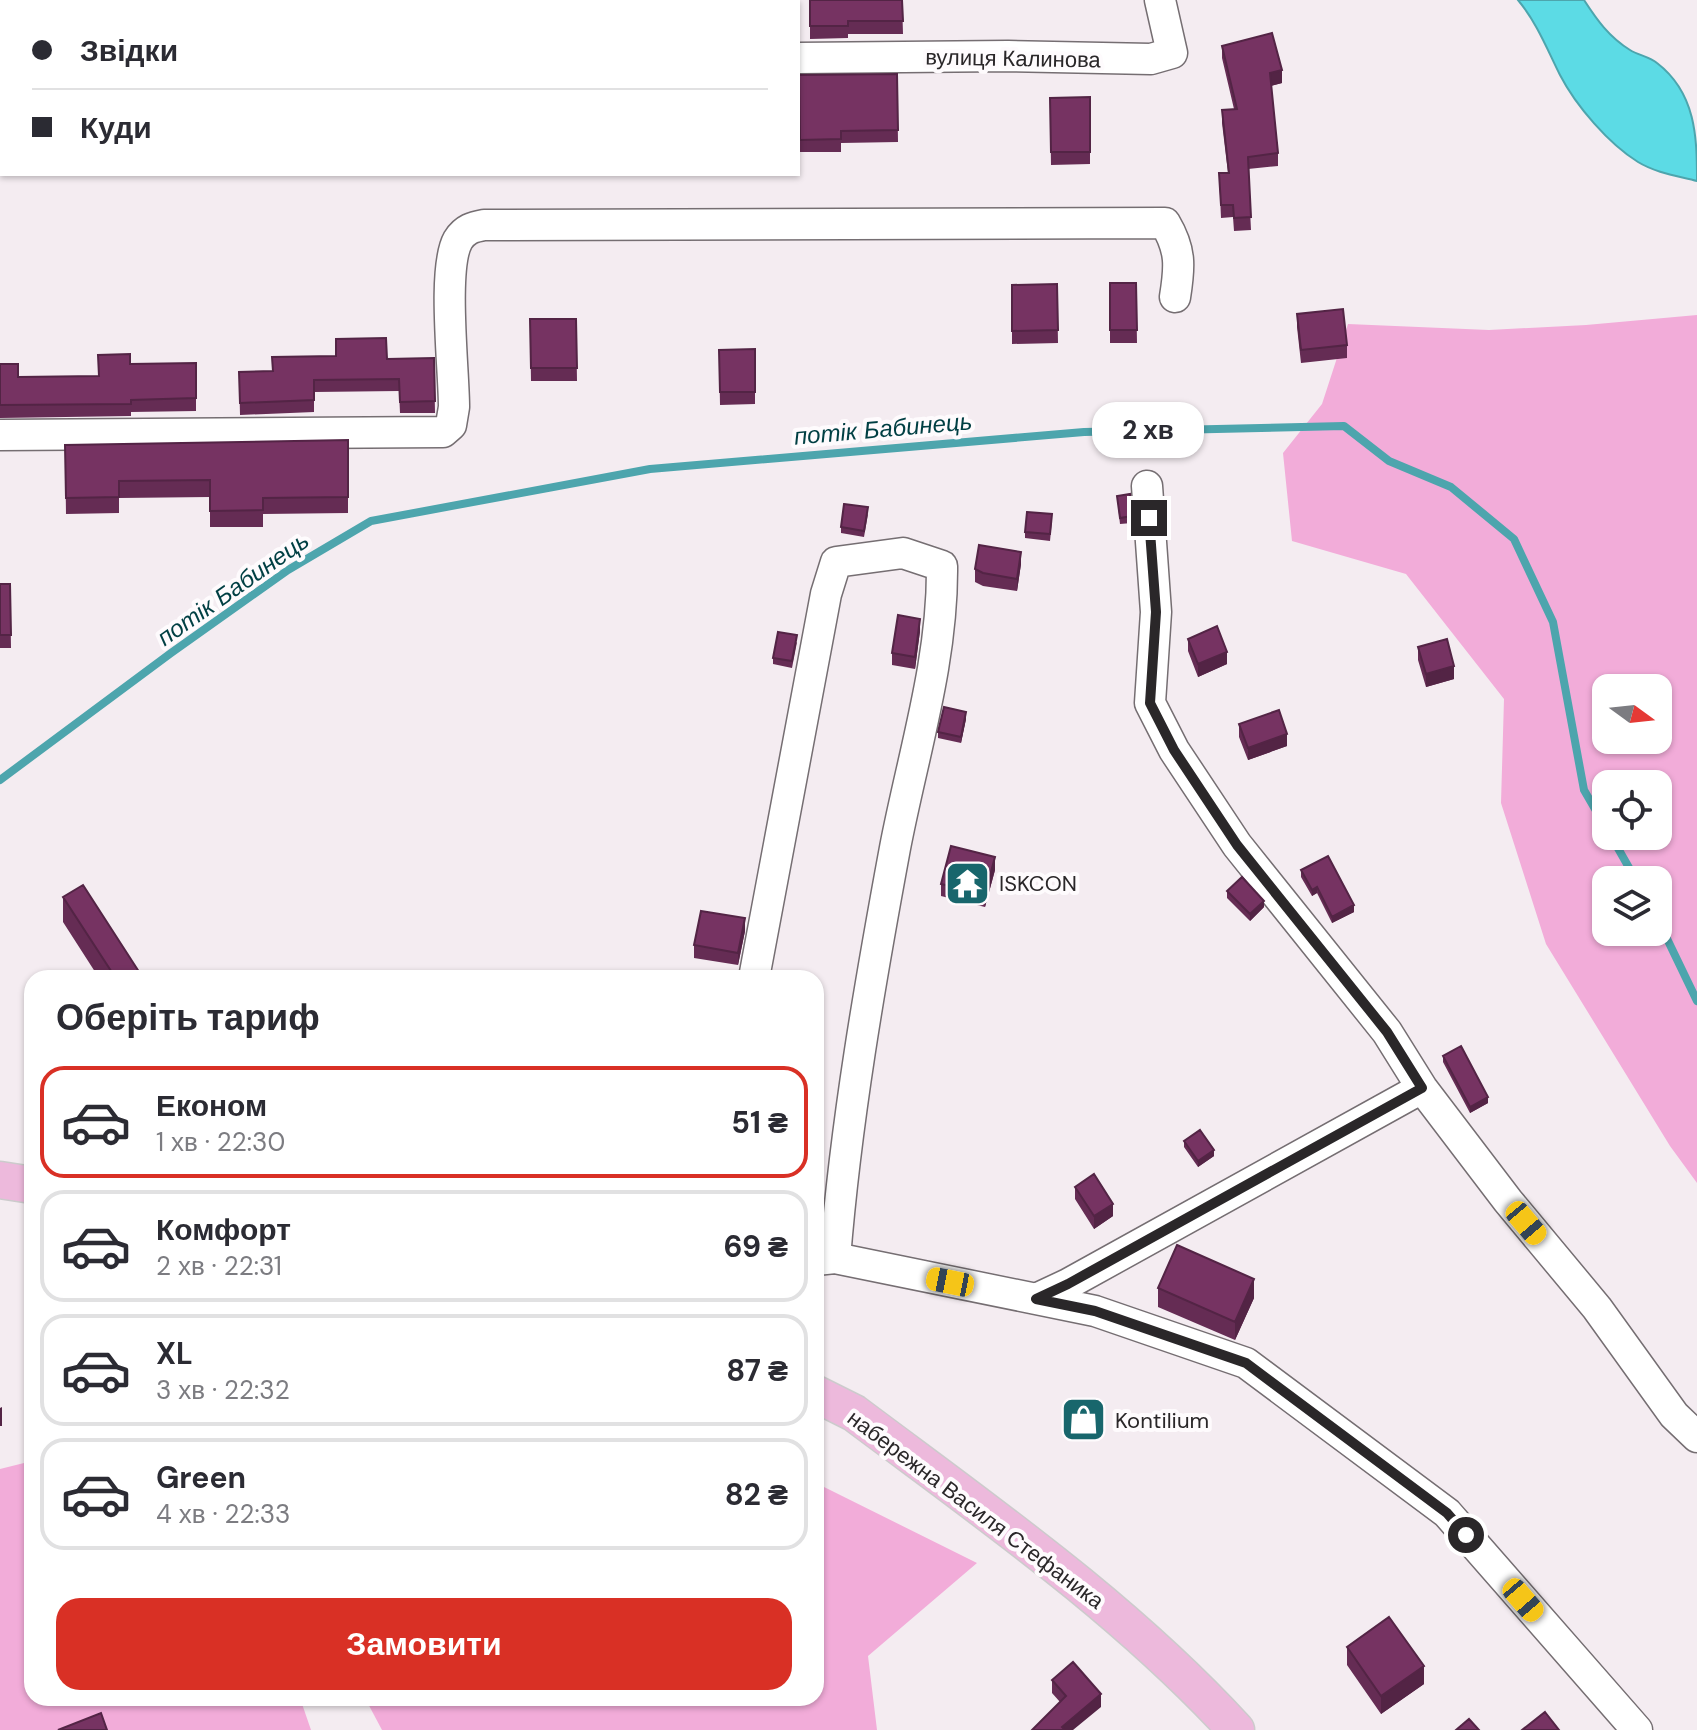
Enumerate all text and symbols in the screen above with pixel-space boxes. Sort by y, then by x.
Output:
text: Звідки [80,31,178,70]
street label: вулиця Калинова [925,42,1102,75]
text: Куди [80,108,152,147]
callout: 2 хв [1093,402,1205,458]
water label: потік Бабинець [793,405,973,452]
text: 2 хв [1122,413,1174,447]
route end [1131,500,1167,536]
water label: потік Бабинець [151,525,315,653]
north arrow [1592,674,1672,754]
map controls [1592,674,1672,946]
button: locate [1592,770,1672,850]
temple icon: ISKCON [944,859,992,907]
button: layers [1592,866,1672,946]
place label: ISKCON [999,869,1077,898]
text: Оберіть тариф [56,994,320,1041]
icon: car [60,1086,132,1158]
text: Економ [156,1086,267,1125]
text: 51 ₴ [731,1103,788,1142]
text: 1 хв · 22:30 [156,1125,285,1159]
car [1501,1197,1551,1249]
icon: car [60,1210,132,1282]
text: Комфорт [156,1210,291,1249]
text: 69 ₴ [723,1227,788,1266]
text: 2 хв · 22:31 [156,1249,282,1283]
car [924,1266,976,1298]
icon: car [60,1334,132,1406]
text: XL [156,1334,193,1373]
text: 87 ₴ [726,1351,788,1390]
text: 3 хв · 22:32 [156,1373,290,1407]
shop icon: Kontilium [1060,1396,1108,1444]
street label: набережна Василя Стефаника [842,1403,1110,1616]
place label: Kontilium [1115,1406,1209,1435]
icon: car [60,1458,132,1530]
text: Green [156,1458,246,1497]
text: 82 ₴ [725,1475,788,1514]
text: 4 хв · 22:33 [156,1497,290,1531]
route start [1448,1517,1484,1553]
car [1498,1574,1548,1626]
button: Замовити [56,1598,792,1690]

